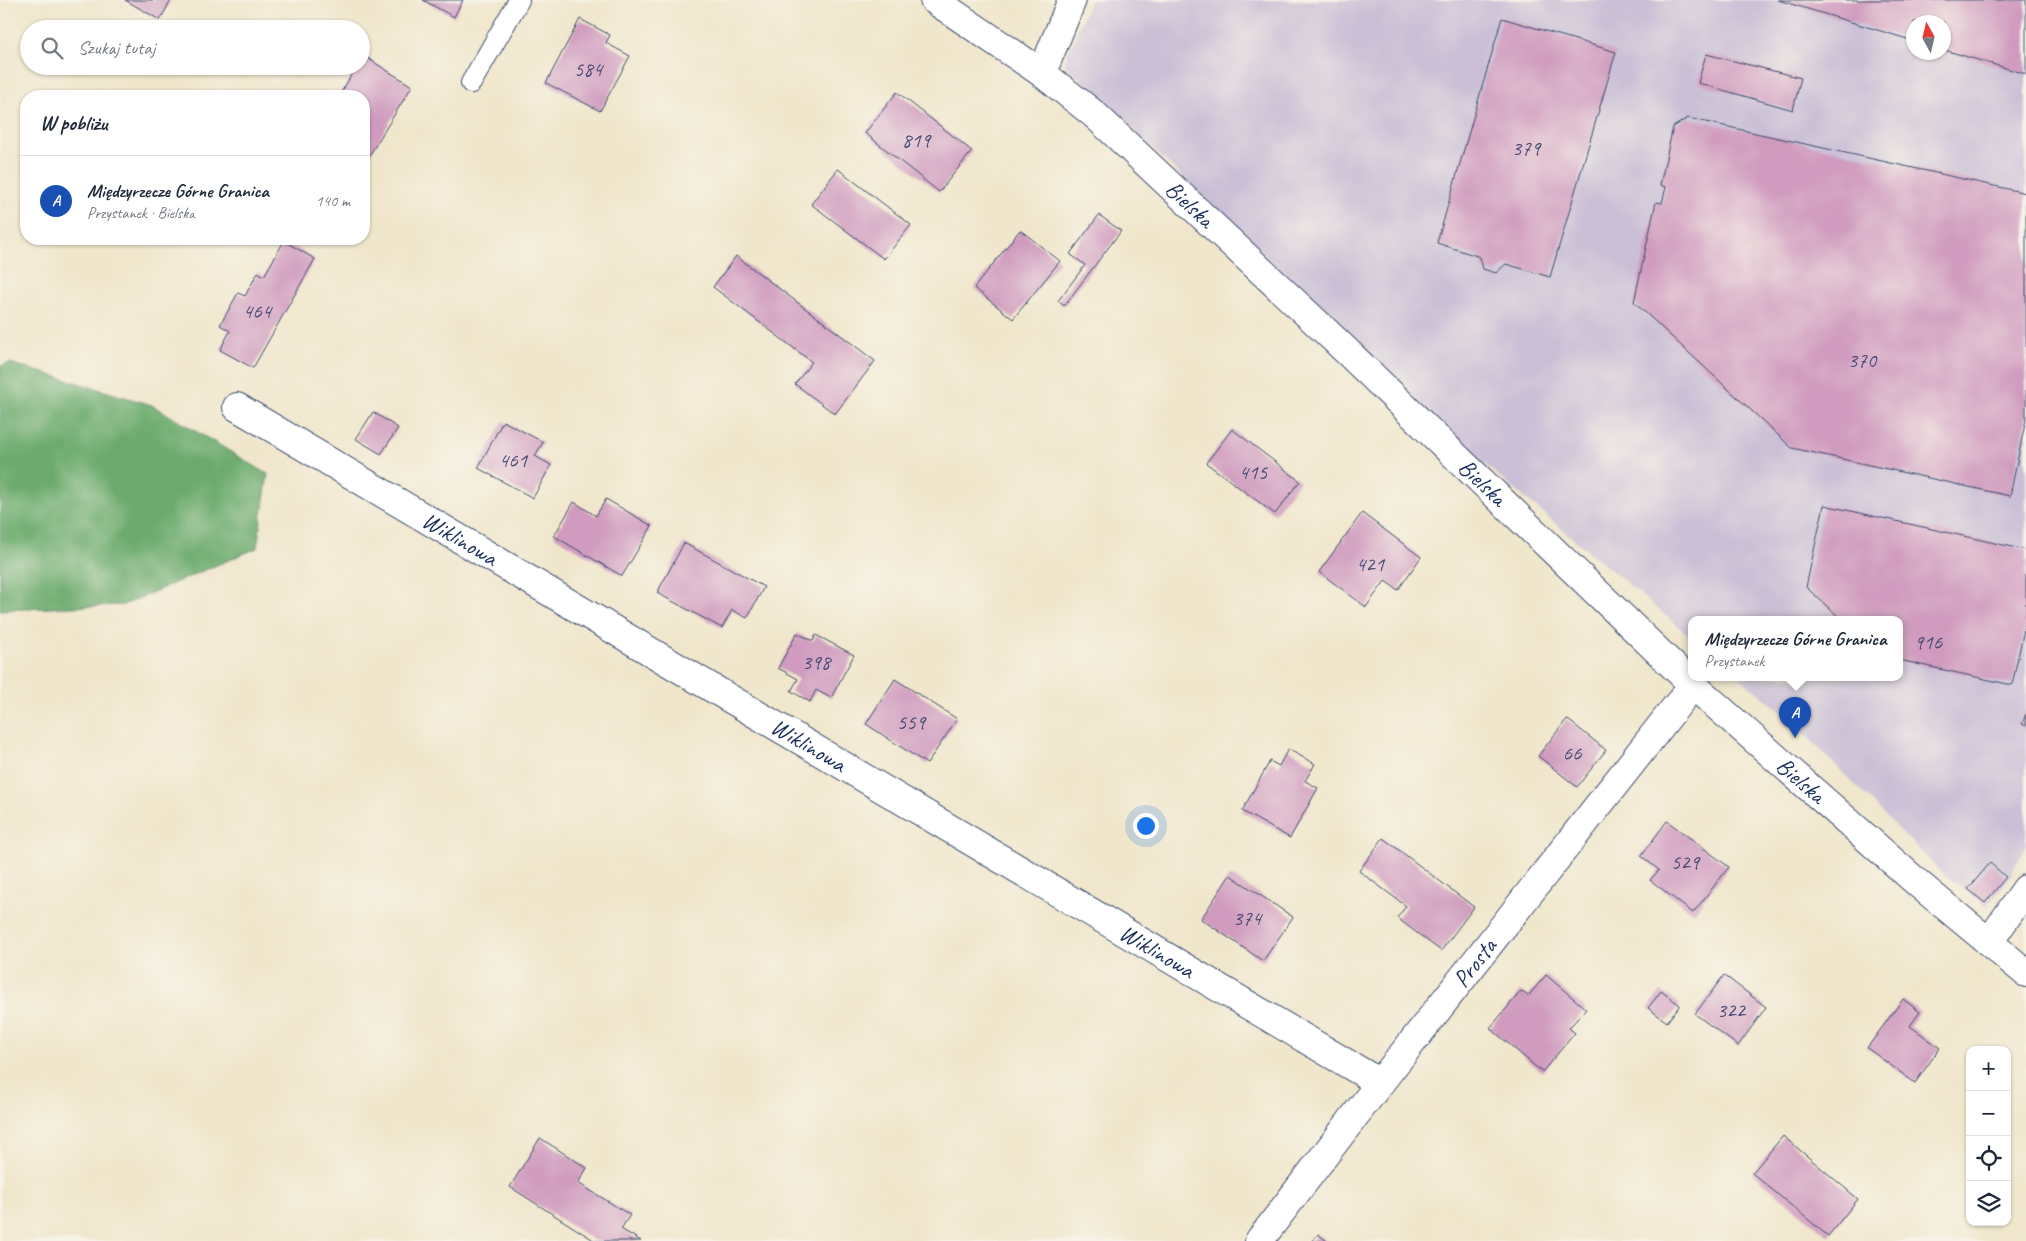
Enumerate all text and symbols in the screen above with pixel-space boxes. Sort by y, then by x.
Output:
north arrow [1906,15,1951,60]
search box [20,20,370,75]
icon: search [38,34,66,62]
text: Szukaj tutaj [78,36,155,60]
house number: 584 [574,56,605,82]
text: W pobliżu [40,110,107,136]
house number: 819 [902,127,932,153]
house number: 379 [1512,135,1542,161]
street label: Bielska [1159,174,1222,235]
text: Międzyrzecze Górne Granica [87,179,269,203]
text: A [52,191,60,211]
text: 140 m [316,191,350,211]
text: Przystanek · Bielska [87,203,195,223]
house number: 464 [243,298,274,324]
house number: 370 [1848,347,1878,373]
house number: 461 [499,447,529,473]
street label: Bielska [1452,452,1515,514]
house number: 415 [1239,459,1269,485]
street label: Wiklinowa [417,505,504,573]
house number: 421 [1356,551,1386,577]
popup [1688,616,1903,681]
text: Międzyrzecze Górne Granica [1705,627,1886,651]
house number: 916 [1914,629,1943,655]
house number: 398 [802,649,833,675]
text: Przystanek [1705,651,1764,671]
pin: A [1779,697,1811,738]
house number: 559 [897,709,927,735]
street label: Wiklinowa [766,711,853,780]
house number: 66 [1563,740,1582,766]
street label: Bielska [1770,750,1833,811]
your location [1133,813,1159,839]
house number: 529 [1671,849,1701,875]
house number: 374 [1233,905,1264,931]
street label: Wiklinowa [1114,917,1201,986]
street label: Prosta [1446,931,1504,993]
house number: 322 [1717,997,1747,1023]
map controls [1966,1046,2011,1226]
button: + [1966,1046,2011,1091]
button: − [1966,1091,2011,1136]
button: locate [1966,1136,2011,1181]
button: layers [1966,1181,2011,1226]

